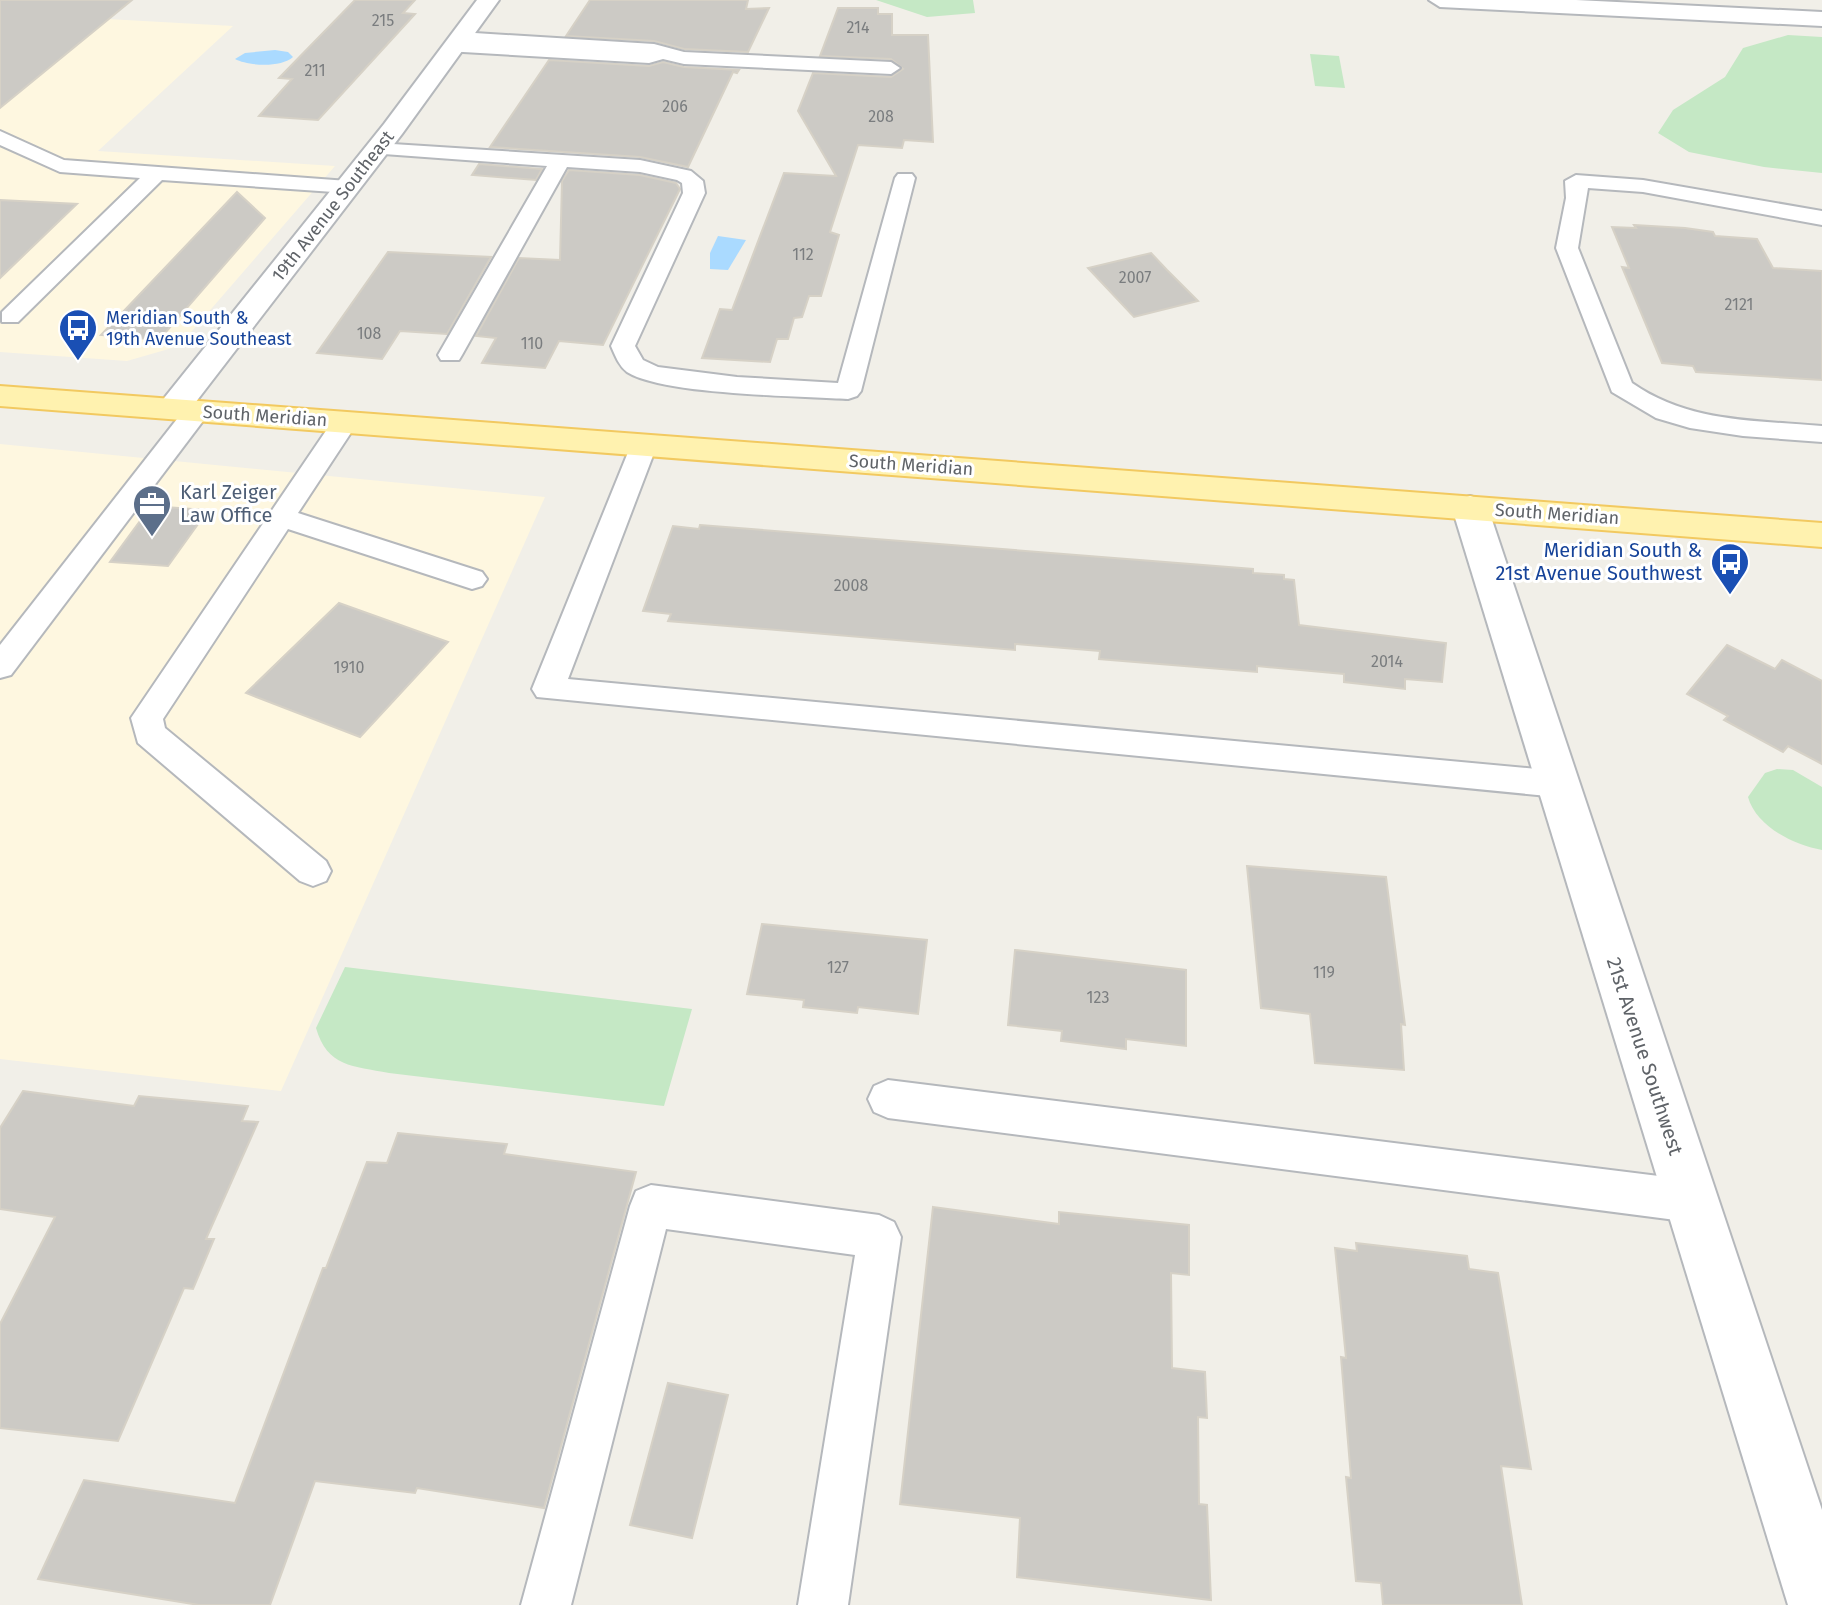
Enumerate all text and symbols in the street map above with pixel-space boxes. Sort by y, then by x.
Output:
house number: 215 [372,11,394,30]
house number: 214 [847,18,870,37]
house number: 211 [304,61,326,80]
house number: 206 [662,97,688,116]
house number: 208 [868,107,894,126]
street label: 19th Avenue Southeast [267,126,399,286]
house number: 112 [792,245,814,264]
house number: 2007 [1119,268,1151,287]
house number: 2121 [1725,295,1753,314]
bus stop icon: Meridian South & 19th Avenue Southeast [57,307,99,362]
place label: Meridian South & 19th Avenue Southeast [106,307,292,350]
house number: 108 [357,324,382,343]
house number: 110 [521,334,543,353]
street label: South Meridian [202,401,328,431]
street label: South Meridian [848,450,974,480]
place label: Karl Zeiger Law Office [180,480,277,527]
office icon: Karl Zeiger Law Office [131,483,173,538]
street label: South Meridian [1494,499,1620,529]
place label: Meridian South & 21st Avenue Southwest [1495,538,1703,585]
bus stop icon: Meridian South & 21st Avenue Southwest [1709,541,1751,596]
house number: 2008 [834,576,868,595]
house number: 2014 [1371,652,1403,671]
house number: 1910 [334,658,364,677]
street label: 21st Avenue Southwest [1602,954,1689,1159]
house number: 127 [827,958,849,977]
house number: 119 [1313,963,1335,982]
house number: 123 [1087,988,1109,1007]

